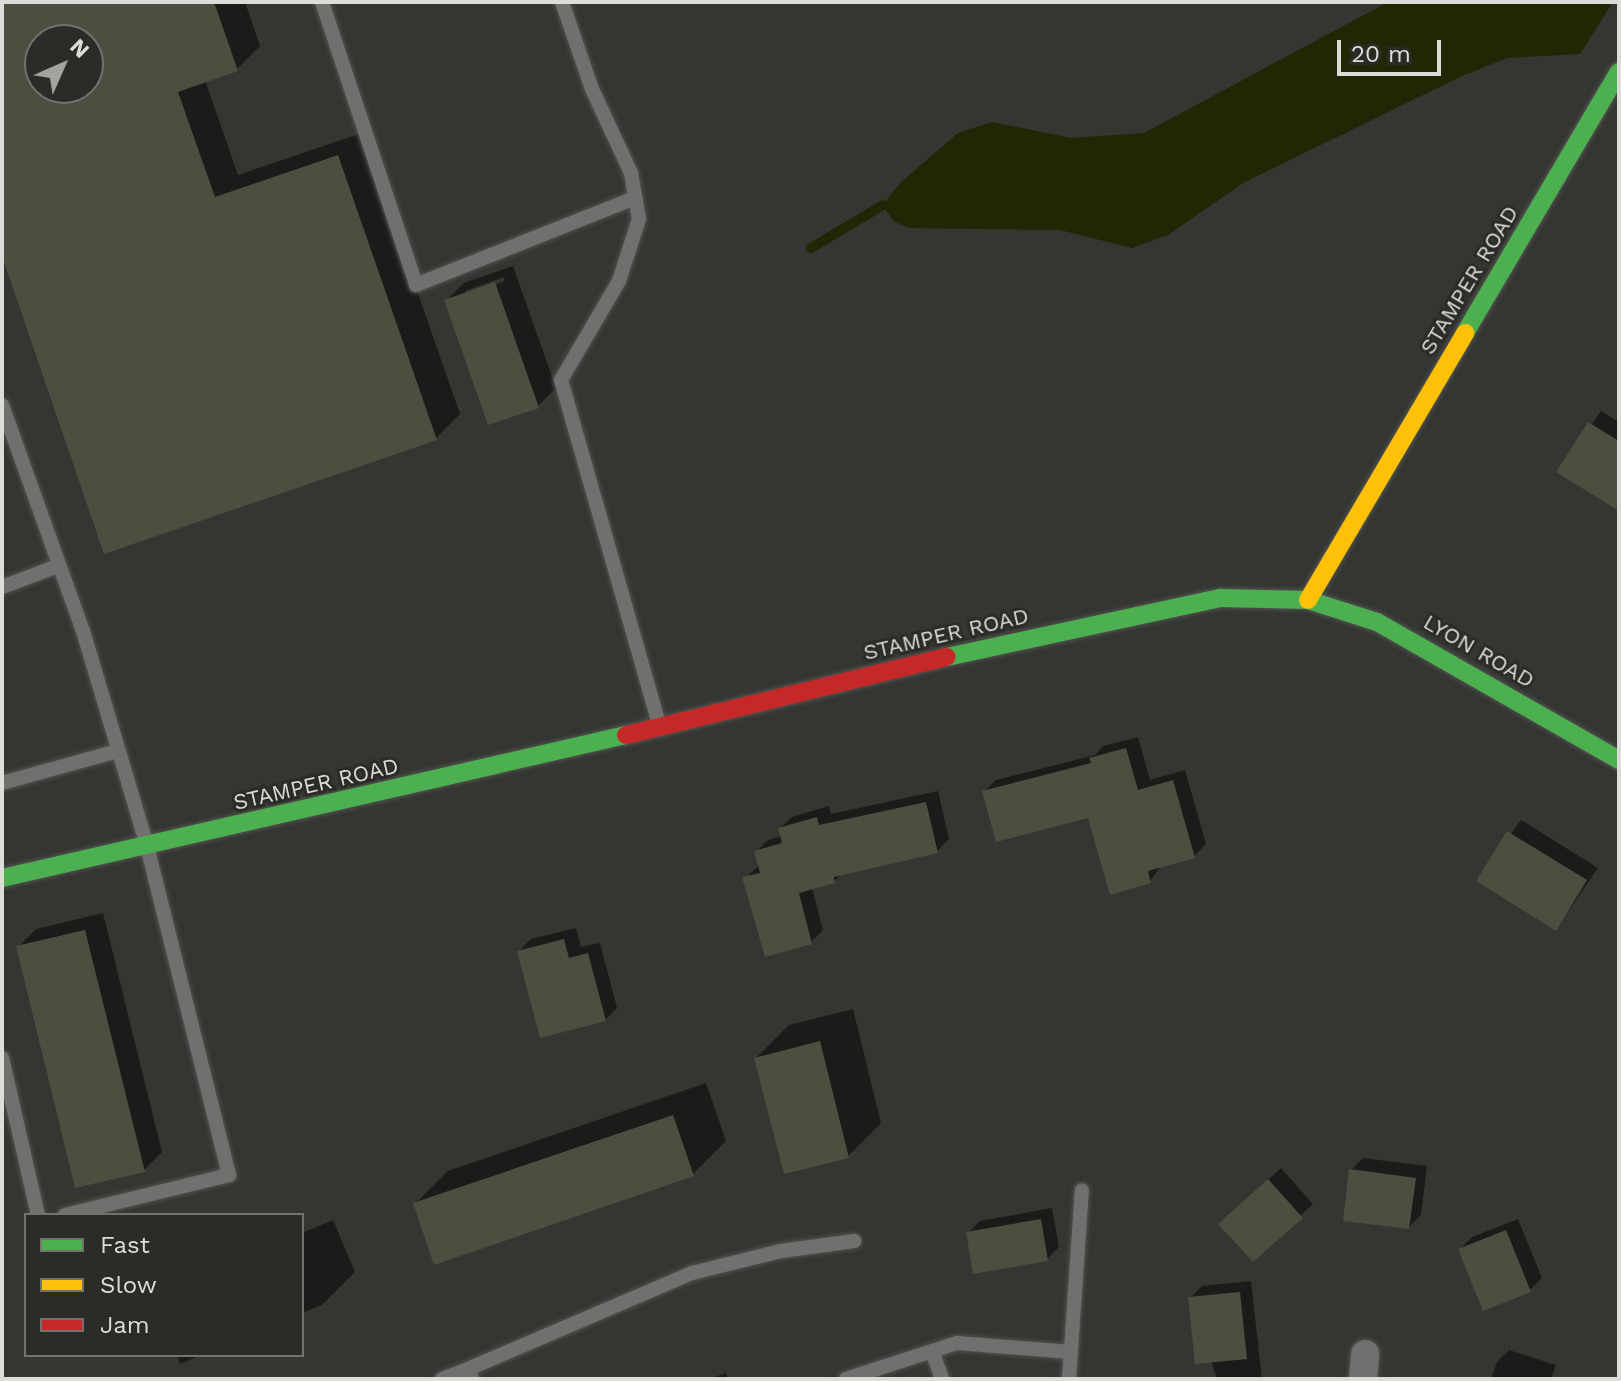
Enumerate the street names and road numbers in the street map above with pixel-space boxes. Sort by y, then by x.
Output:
street label: STAMPER ROAD [1414,201,1524,359]
street label: STAMPER ROAD [861,602,1031,666]
street label: LYON ROAD [1419,609,1539,693]
street label: STAMPER ROAD [231,752,401,816]

